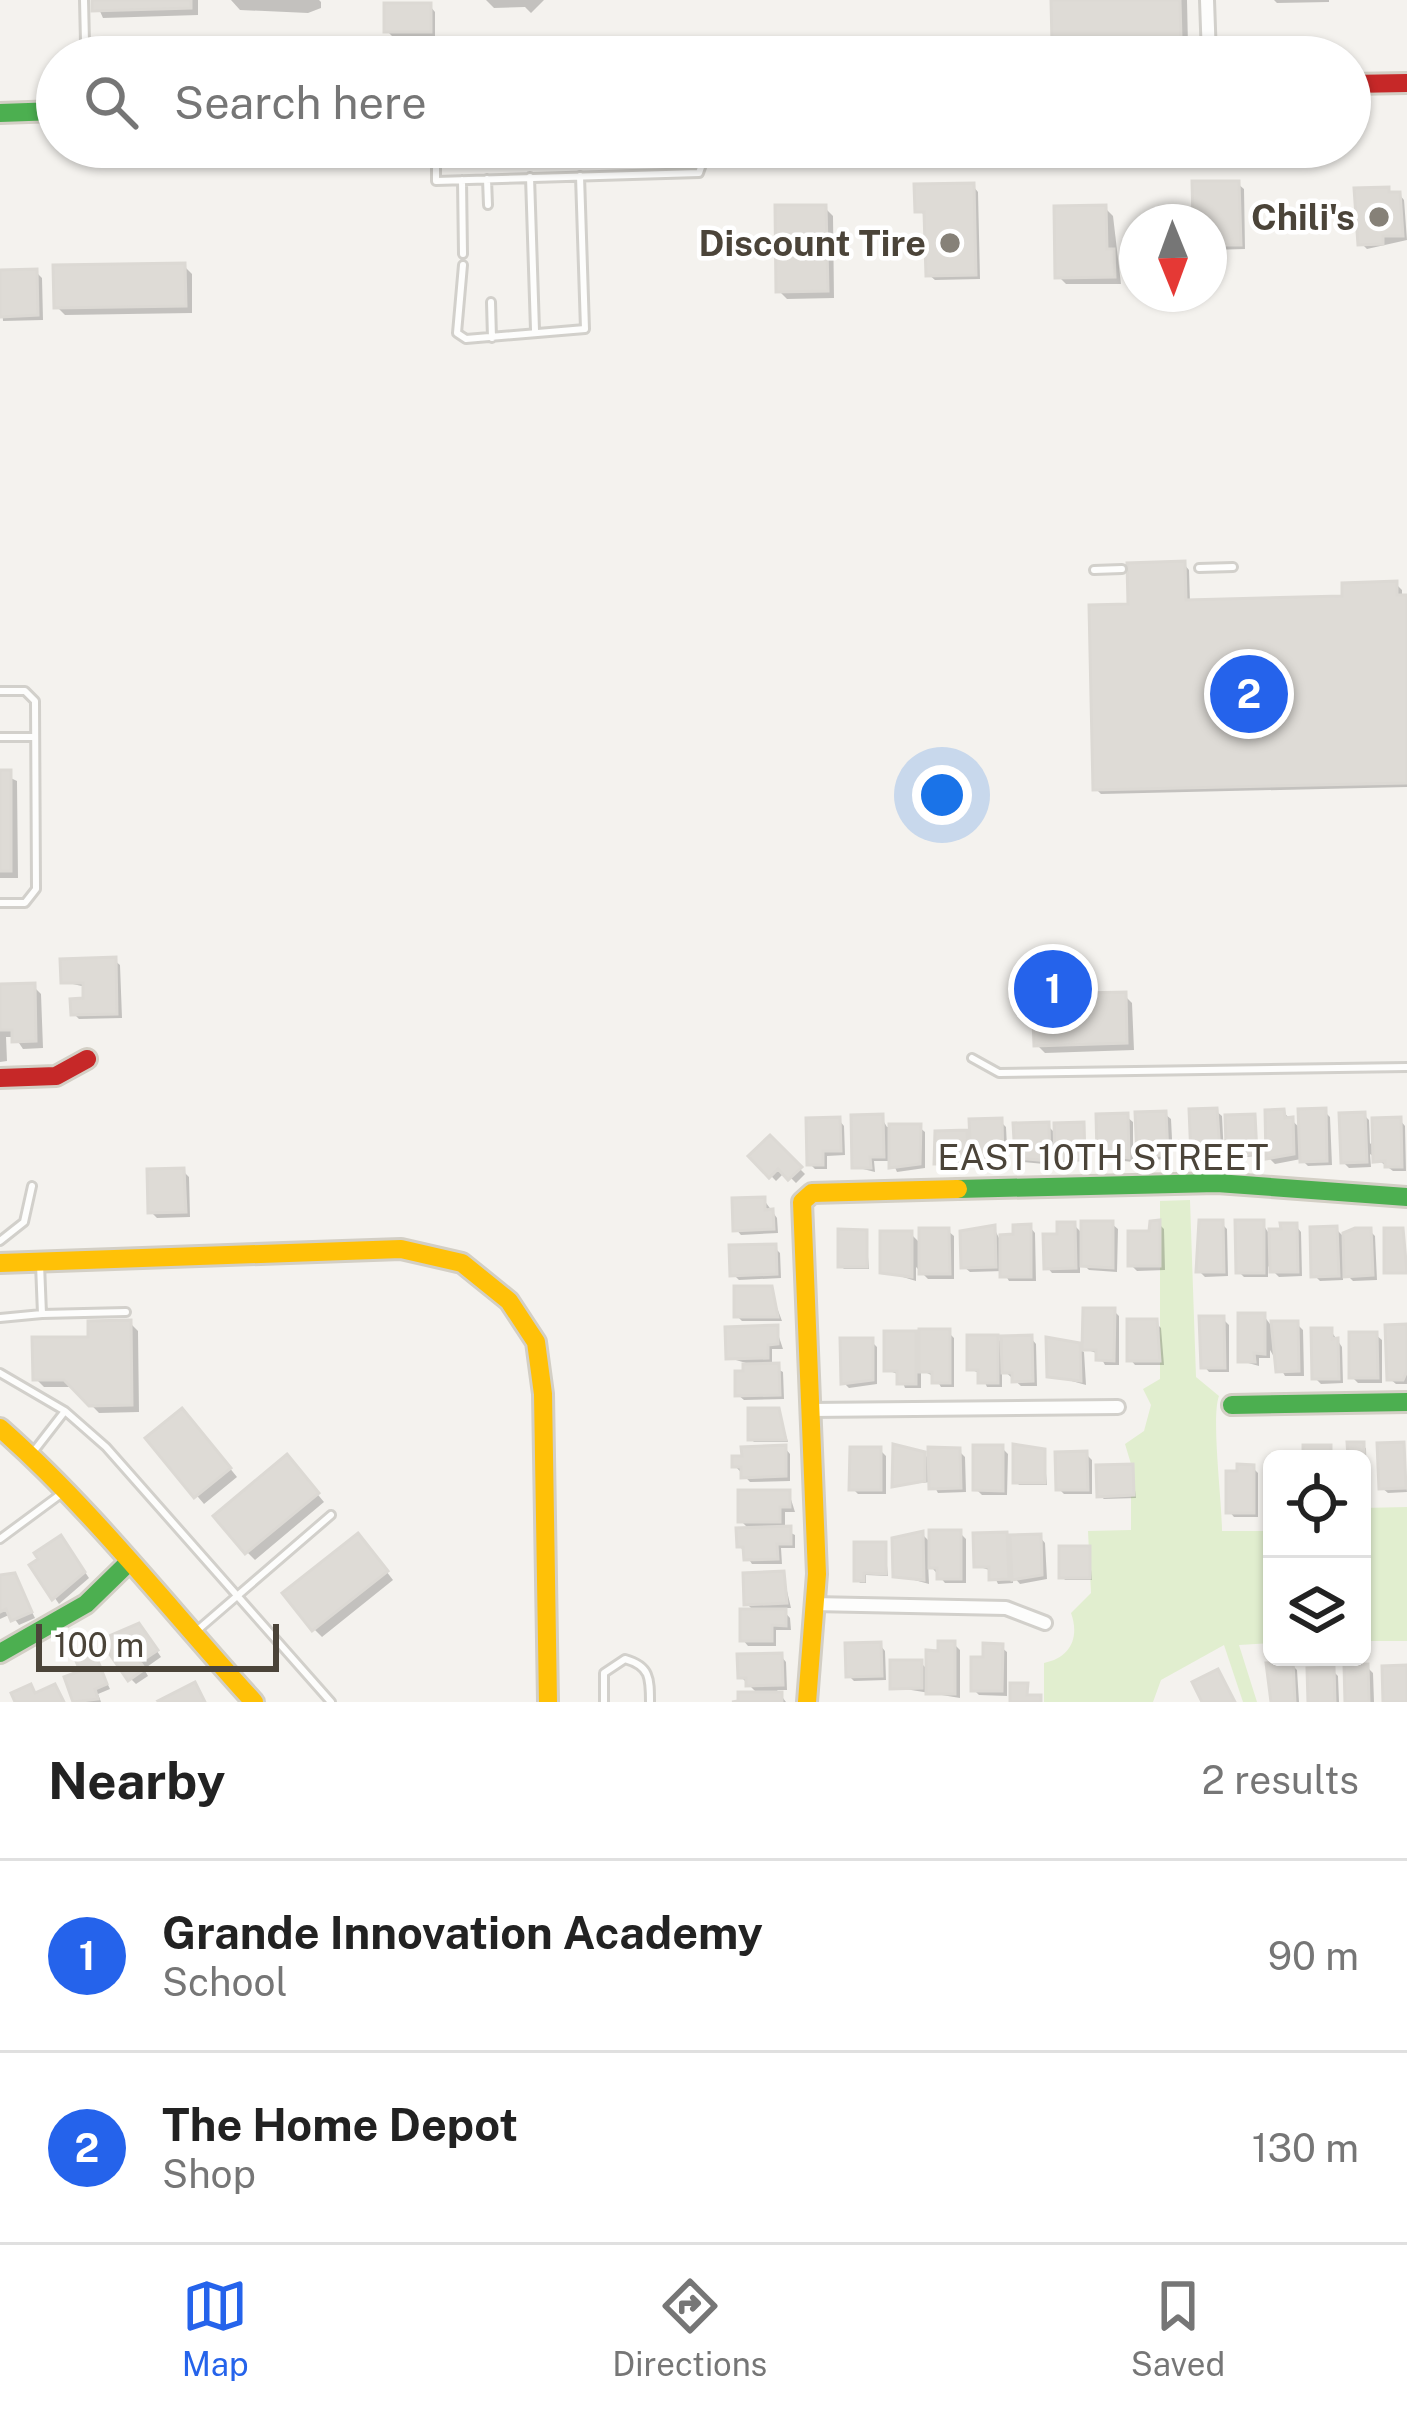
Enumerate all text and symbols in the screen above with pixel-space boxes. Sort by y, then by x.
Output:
search box [36,36,1371,168]
icon: search [78,69,144,135]
text: Search here [174,76,427,129]
place label: Chili's [1251,196,1355,238]
north arrow [1119,204,1227,312]
marker: Chili's [1366,204,1392,230]
place label: Discount Tire [698,222,926,264]
marker: Discount Tire [937,230,963,256]
pin: 2 [1210,649,1288,739]
your location [912,765,972,825]
pin: 1 [1014,944,1092,1034]
street label: EAST 10TH STREET [937,1136,1269,1178]
map controls [1263,1450,1371,1666]
button: locate [1263,1450,1371,1558]
button: layers [1263,1558,1371,1666]
scale bar [36,1618,279,1671]
text: 100 m [54,1626,144,1664]
text: Nearby [48,1751,225,1810]
text: 2 results [1202,1757,1359,1803]
text: Grande Innovation Academy [162,1906,763,1959]
text: 1 [79,1933,95,1979]
text: 90 m [1268,1933,1359,1979]
text: School [162,1959,287,2005]
text: The Home Depot [162,2098,518,2151]
text: 2 [75,2125,99,2171]
text: 130 m [1252,2125,1359,2171]
text: Shop [162,2151,256,2197]
tab: Map [182,2273,249,2383]
tab: Directions [612,2273,767,2383]
tab: Saved [1131,2273,1225,2383]

